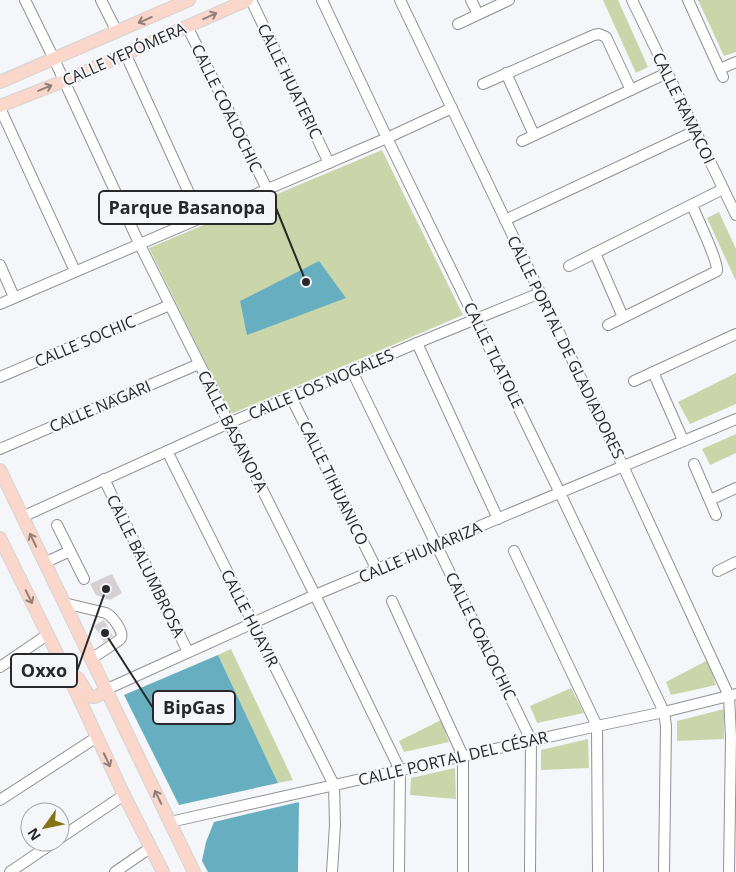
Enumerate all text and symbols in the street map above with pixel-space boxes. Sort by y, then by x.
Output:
one-way arrow [202,11,217,21]
one-way arrow [138,15,153,25]
street label: CALLE YEPÓMERA [59,17,190,91]
street label: CALLE HUATERIC [253,20,327,142]
street label: CALLE COALOCHIC [186,40,268,176]
street label: CALLE RAMACOI [647,49,721,167]
one-way arrow [37,83,52,92]
callout: Parque Basanopa [99,191,276,224]
text: Parque Basanopa [109,195,265,219]
street label: CALLE PORTAL DE GLADIADORES [502,232,630,463]
street label: CALLE TLATOLE [459,298,529,412]
street label: CALLE SOCHIC [31,310,139,372]
street label: CALLE LOS NOGALES [245,343,397,425]
street label: CALLE BASANOPA [193,367,274,496]
street label: CALLE NAGARI [46,375,154,437]
street label: CALLE TIHUANICO [294,417,374,549]
street label: CALLE BALUMBROSA [102,491,191,642]
street label: CALLE HUMARIZA [355,516,486,588]
one-way arrow [28,533,38,548]
street label: CALLE HUAYIR [216,565,284,671]
street label: CALLE COALOCHIC [440,568,522,704]
one-way arrow [24,590,34,605]
callout: Oxxo [11,654,77,687]
text: Oxxo [21,658,67,682]
callout: BipGas [153,691,235,724]
text: BipGas [163,695,225,719]
street label: CALLE PORTAL DEL CÉSAR [356,725,550,791]
one-way arrow [103,752,113,767]
one-way arrow [153,789,163,804]
north arrow [20,802,70,852]
text: N [23,824,45,844]

